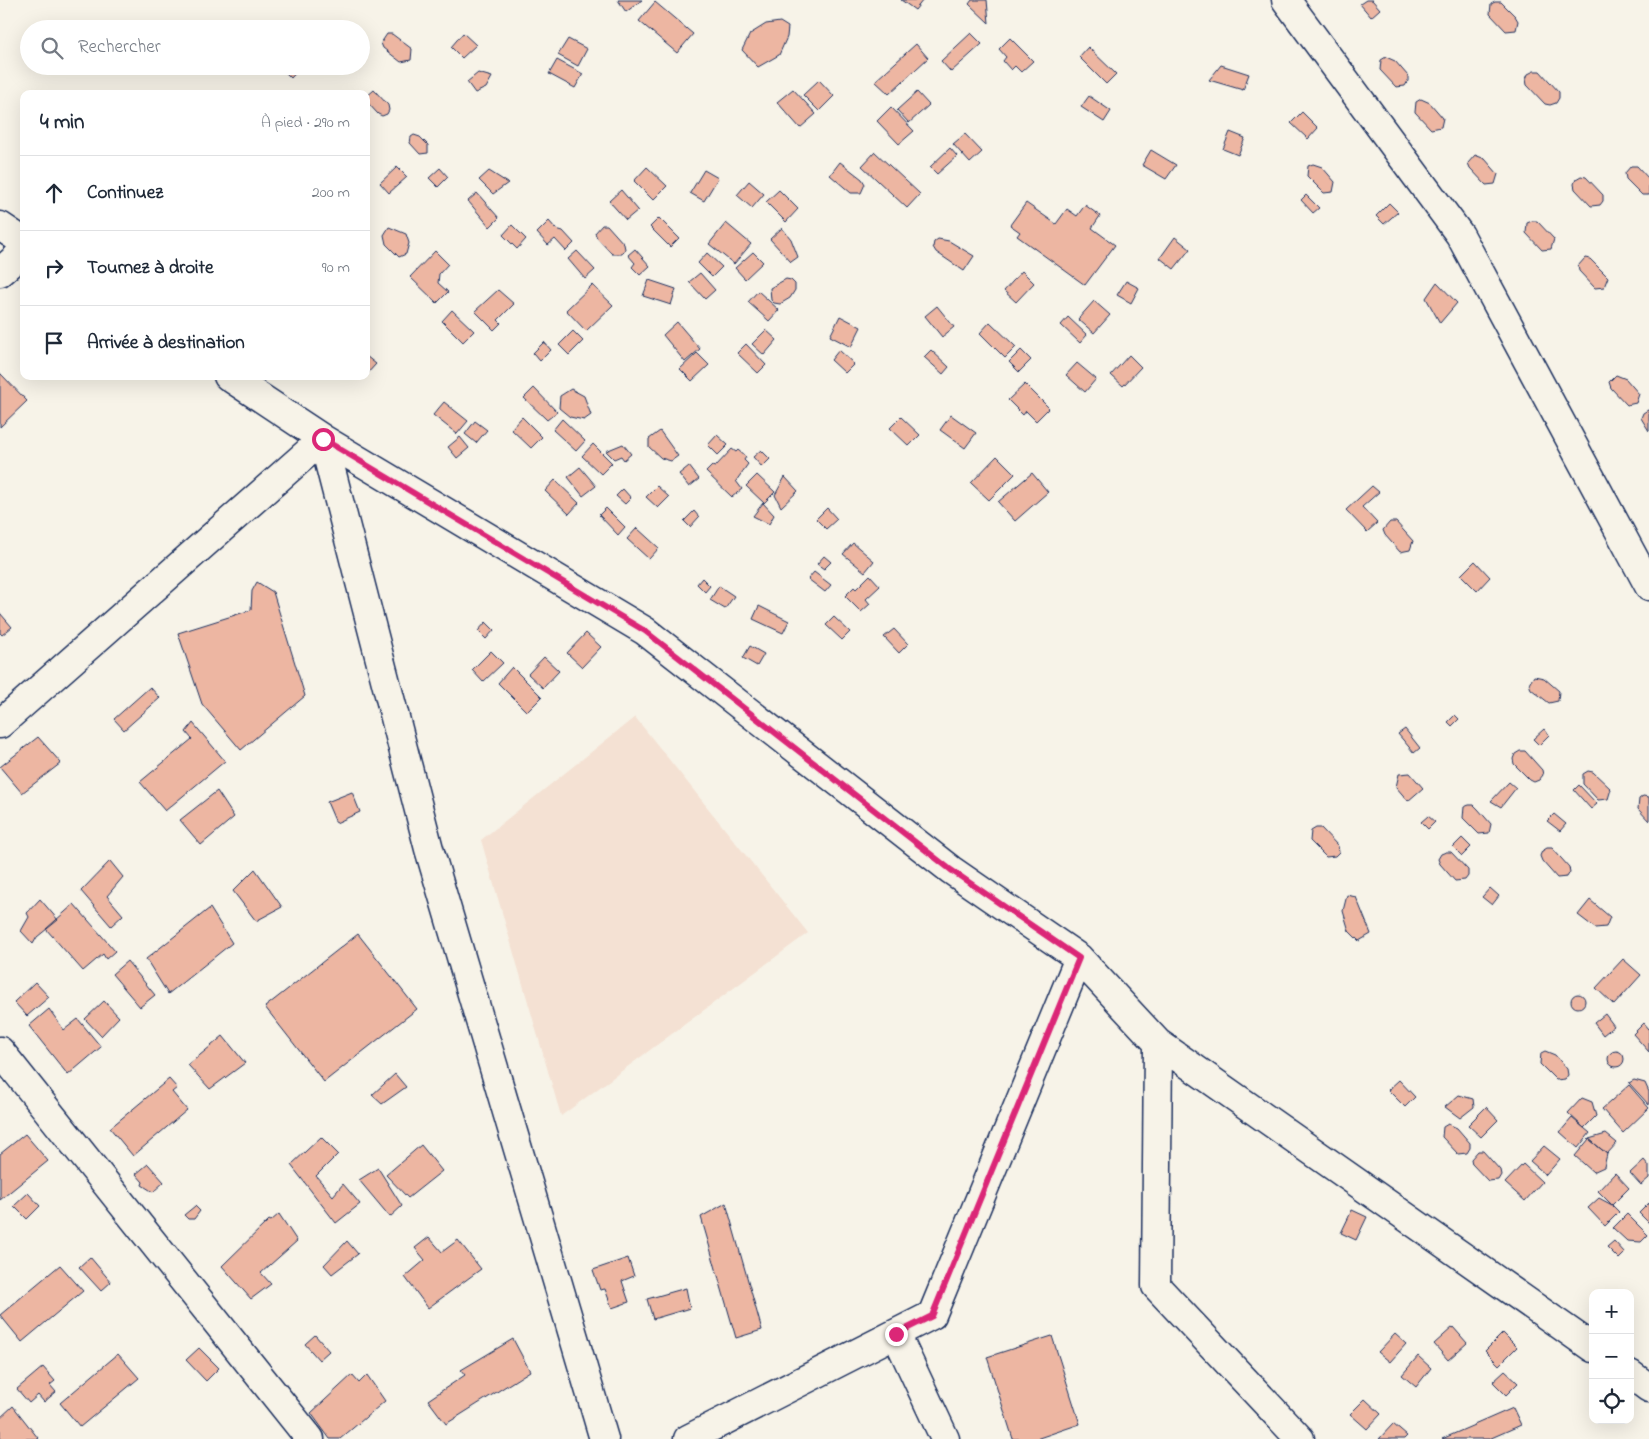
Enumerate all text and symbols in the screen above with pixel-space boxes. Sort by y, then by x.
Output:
search box [20,20,370,75]
icon: search [38,34,66,62]
text: Rechercher [78,34,161,61]
text: 4 min [40,108,84,138]
text: À pied · 290 m [261,111,350,135]
icon: ahead [40,179,68,207]
text: Continuez [87,180,163,207]
text: 200 m [312,181,350,205]
icon: right [40,254,68,282]
text: Tournez à droite [87,255,213,282]
text: 90 m [322,256,350,280]
icon: arrive [40,329,68,357]
text: Arrivée à destination [87,330,245,357]
route start [312,428,335,451]
map controls [1589,1289,1634,1424]
button: + [1589,1289,1634,1334]
route end [885,1323,908,1346]
button: − [1589,1334,1634,1379]
button: locate [1589,1379,1634,1424]

